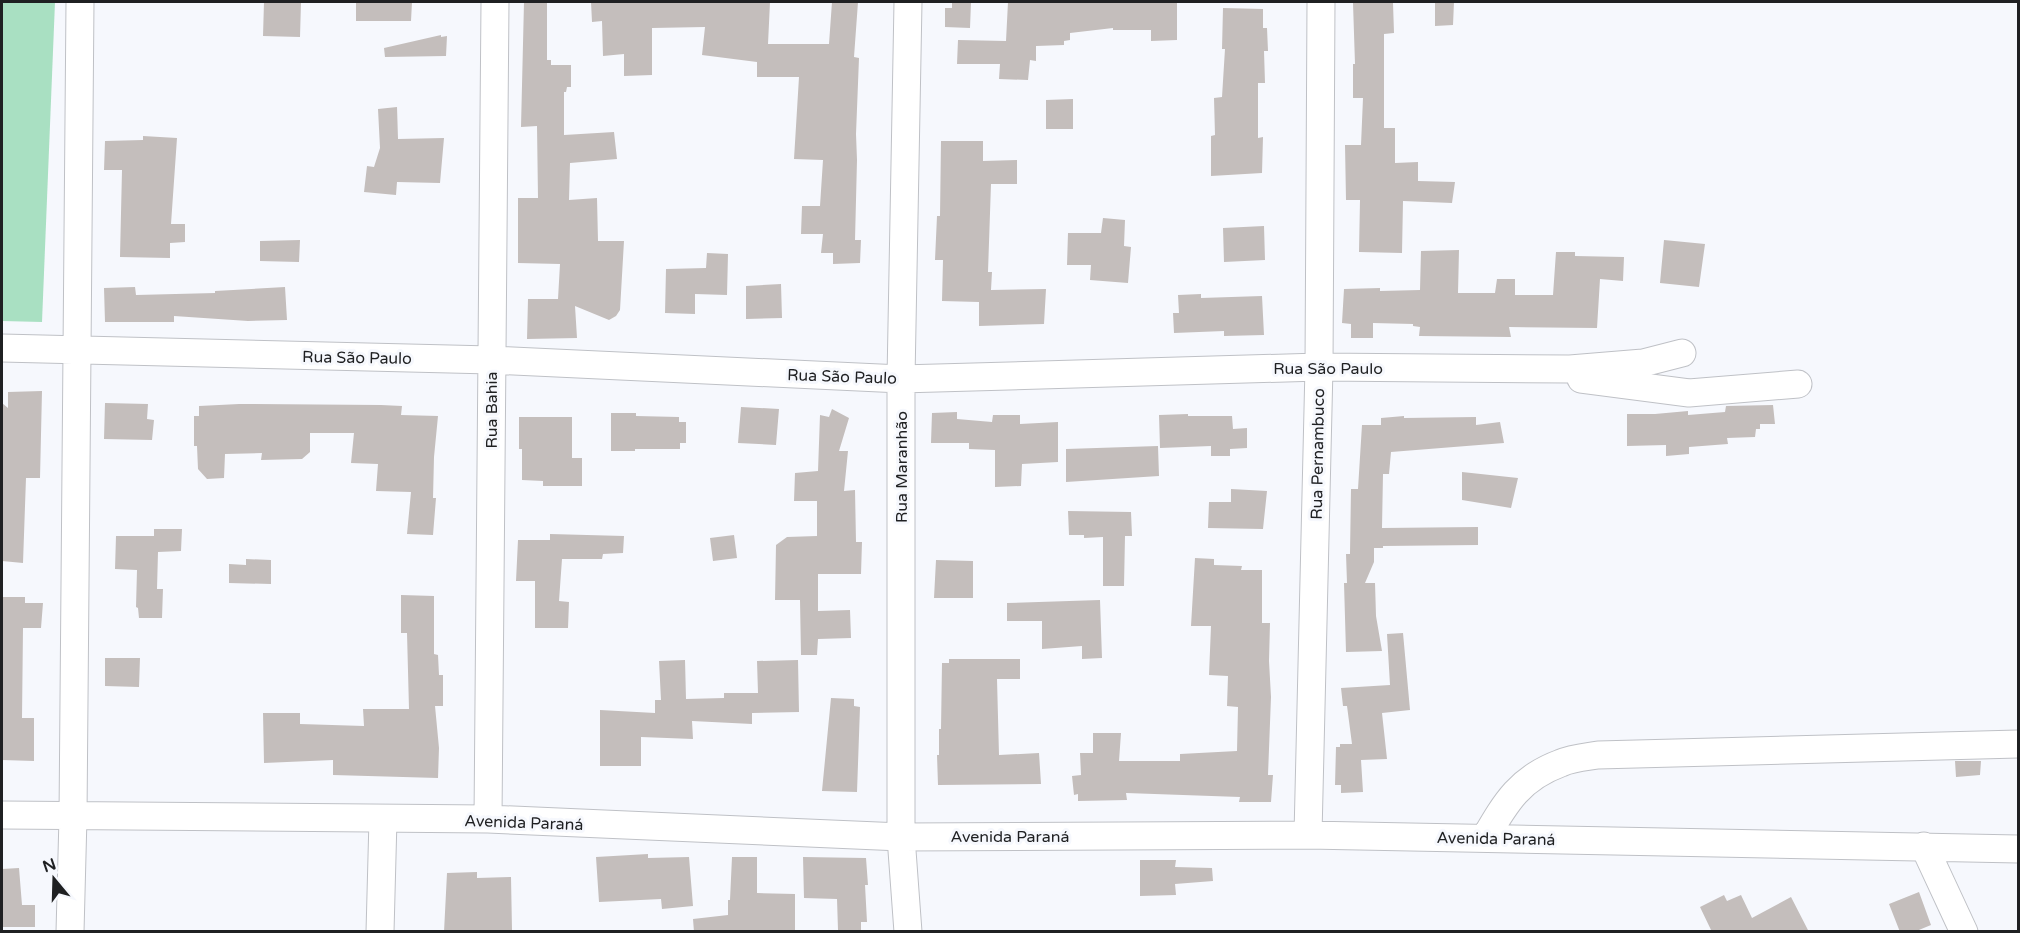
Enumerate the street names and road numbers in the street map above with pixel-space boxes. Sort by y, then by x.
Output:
street label: Rua São Paulo [302,347,412,369]
street label: Rua São Paulo [1273,359,1383,379]
street label: Rua São Paulo [787,365,897,389]
street label: Rua Bahia [482,371,502,449]
street label: Rua Pernambuco [1307,388,1329,520]
street label: Rua Maranhão [892,411,912,523]
street label: Avenida Paraná [464,811,584,835]
street label: Avenida Paraná [951,827,1069,847]
street label: Avenida Paraná [1436,828,1556,850]

